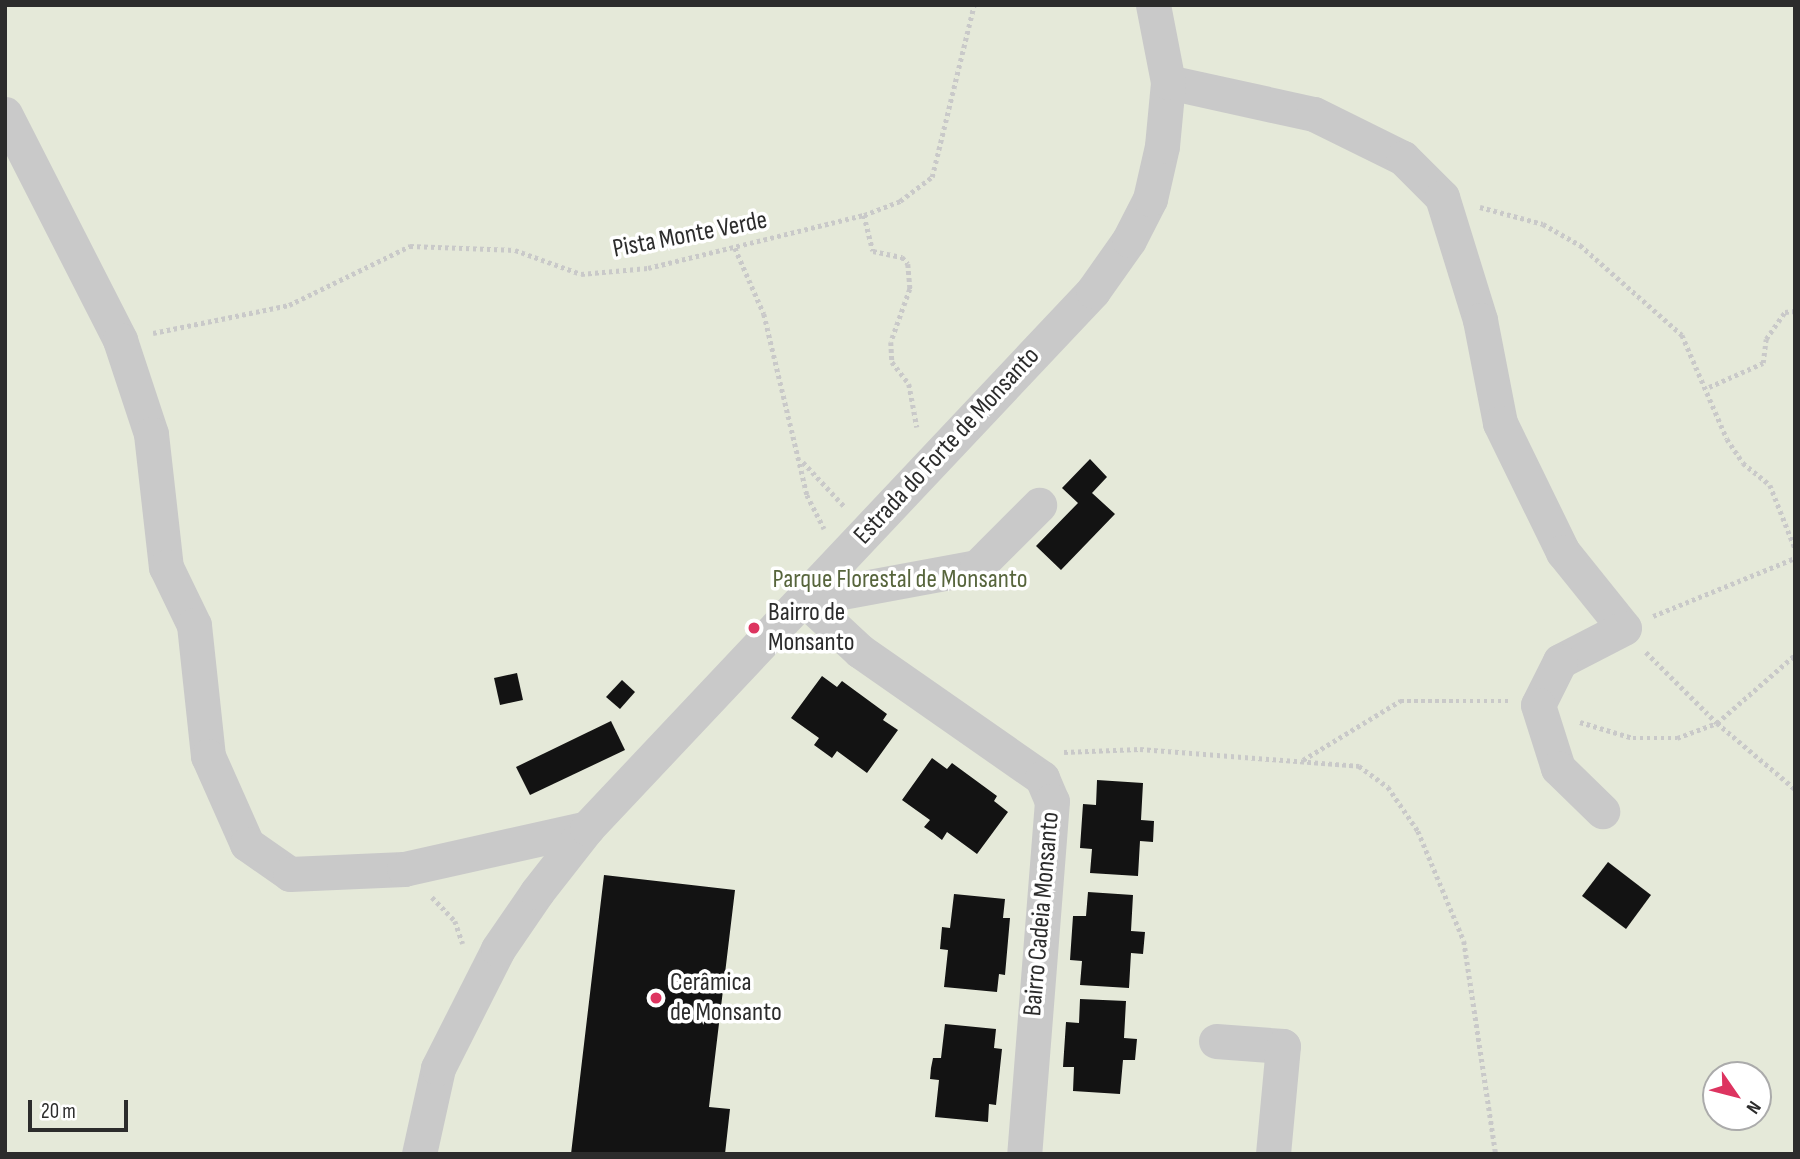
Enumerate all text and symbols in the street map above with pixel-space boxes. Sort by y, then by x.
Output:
street label: Pista Monte Verde [610,205,770,265]
street label: Estrada do Forte de Monsanto [848,341,1046,551]
park label: Parque Florestal de Monsanto [773,564,1027,596]
place label: Bairro de Monsanto [768,597,854,658]
marker: Bairro de Monsanto [746,620,762,636]
street label: Bairro Cadeia Monsanto [1018,811,1066,1017]
place label: Cerâmica de Monsanto [670,967,782,1028]
marker: Cerâmica de Monsanto [648,990,664,1006]
north arrow [1702,1061,1772,1131]
scale bar [32,1086,131,1130]
text: N [1741,1096,1765,1118]
text: 20 m [41,1099,76,1124]

